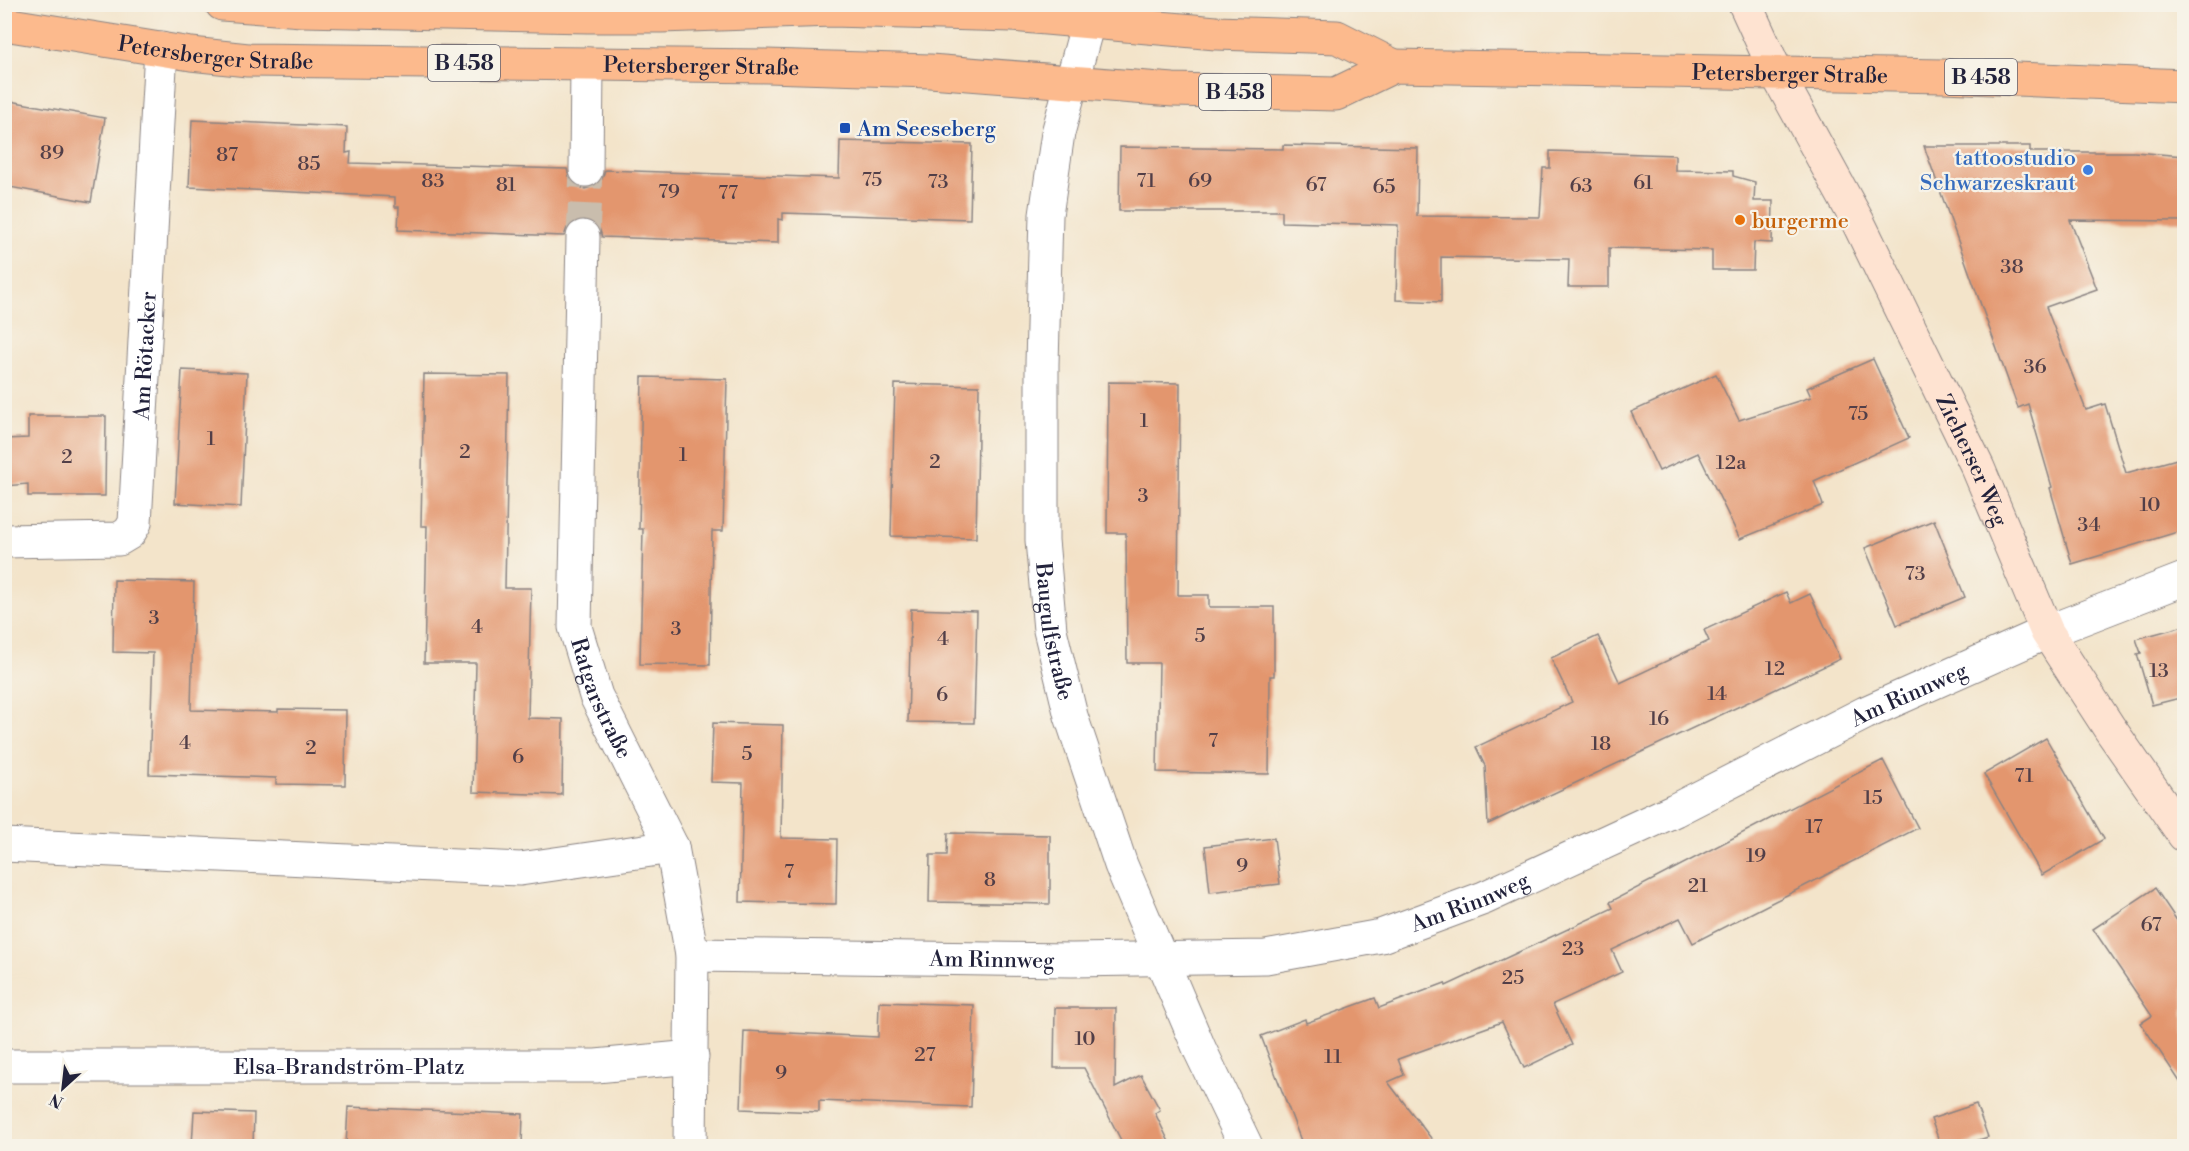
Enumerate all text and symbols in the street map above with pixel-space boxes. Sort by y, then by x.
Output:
street label: Petersberger Straße [116,30,314,76]
road number: B 458 [428,45,500,81]
street label: Petersberger Straße [603,52,800,82]
street label: Petersberger Straße [1691,59,1888,90]
road number: B 458 [1945,59,2017,95]
road number: B 458 [1199,74,1271,110]
place label: Am Seeseberg [856,116,996,143]
marker: Am Seeseberg [838,121,852,135]
house number: 89 [40,141,64,166]
house number: 87 [216,143,238,168]
place label: tattoostudio Schwarzeskraut [1920,145,2076,197]
house number: 85 [297,152,321,177]
marker: tattoostudio Schwarzeskraut [2081,163,2095,177]
house number: 75 [862,168,882,193]
house number: 83 [421,169,445,194]
house number: 71 [1136,169,1156,194]
house number: 69 [1188,169,1212,194]
house number: 73 [928,170,948,195]
house number: 61 [1633,171,1653,196]
house number: 81 [496,173,517,198]
house number: 67 [1305,173,1327,198]
house number: 63 [1569,174,1593,199]
house number: 65 [1372,175,1396,200]
house number: 79 [658,180,680,205]
house number: 77 [718,181,738,206]
place label: burgerme [1752,208,1849,235]
marker: burgerme [1733,213,1747,227]
house number: 38 [2000,255,2024,280]
street label: Am Rötacker [129,291,163,422]
house number: 36 [2023,355,2047,380]
street label: Zieherser Weg [1929,390,2013,531]
house number: 75 [1848,402,1868,427]
house number: 1 [1140,409,1149,434]
house number: 1 [207,427,216,452]
house number: 2 [459,440,471,465]
house number: 1 [679,443,688,468]
house number: 2 [61,445,73,470]
house number: 2 [929,450,941,475]
house number: 12a [1716,451,1747,476]
house number: 3 [1137,484,1149,509]
house number: 10 [2139,493,2161,518]
house number: 34 [2077,513,2101,538]
street label: Baugulfstraße [1029,561,1079,703]
house number: 73 [1905,562,1925,587]
house number: 3 [148,606,160,631]
house number: 4 [471,615,483,640]
house number: 3 [670,617,682,642]
house number: 5 [1194,624,1206,649]
house number: 4 [937,627,949,652]
street label: Ratgarstraße [564,635,637,763]
house number: 12 [1765,657,1785,682]
street label: Am Rinnweg [1845,657,1972,734]
house number: 13 [2149,659,2169,684]
house number: 14 [1707,682,1727,707]
house number: 6 [936,683,948,708]
house number: 16 [1649,707,1669,732]
house number: 7 [1208,729,1218,754]
house number: 4 [179,731,191,756]
house number: 18 [1591,732,1611,757]
house number: 2 [305,736,317,761]
house number: 5 [741,742,753,767]
house number: 6 [512,745,524,770]
house number: 71 [2014,764,2034,789]
house number: 15 [1863,786,1883,811]
house number: 17 [1805,815,1823,840]
house number: 19 [1746,844,1766,869]
house number: 9 [1236,854,1248,879]
house number: 7 [784,860,794,885]
street label: Am Rinnweg [1406,867,1534,939]
house number: 8 [984,868,996,893]
house number: 21 [1688,874,1709,899]
house number: 67 [2140,913,2162,938]
house number: 23 [1562,937,1584,962]
street label: Am Rinnweg [928,946,1055,975]
house number: 25 [1502,966,1524,991]
house number: 10 [1074,1027,1096,1052]
house number: 27 [914,1043,936,1068]
house number: 11 [1324,1045,1342,1070]
street label: Elsa-Brandström-Platz [233,1054,465,1081]
north arrow [33,1058,93,1118]
house number: 9 [775,1061,787,1086]
text: N [46,1089,67,1112]

